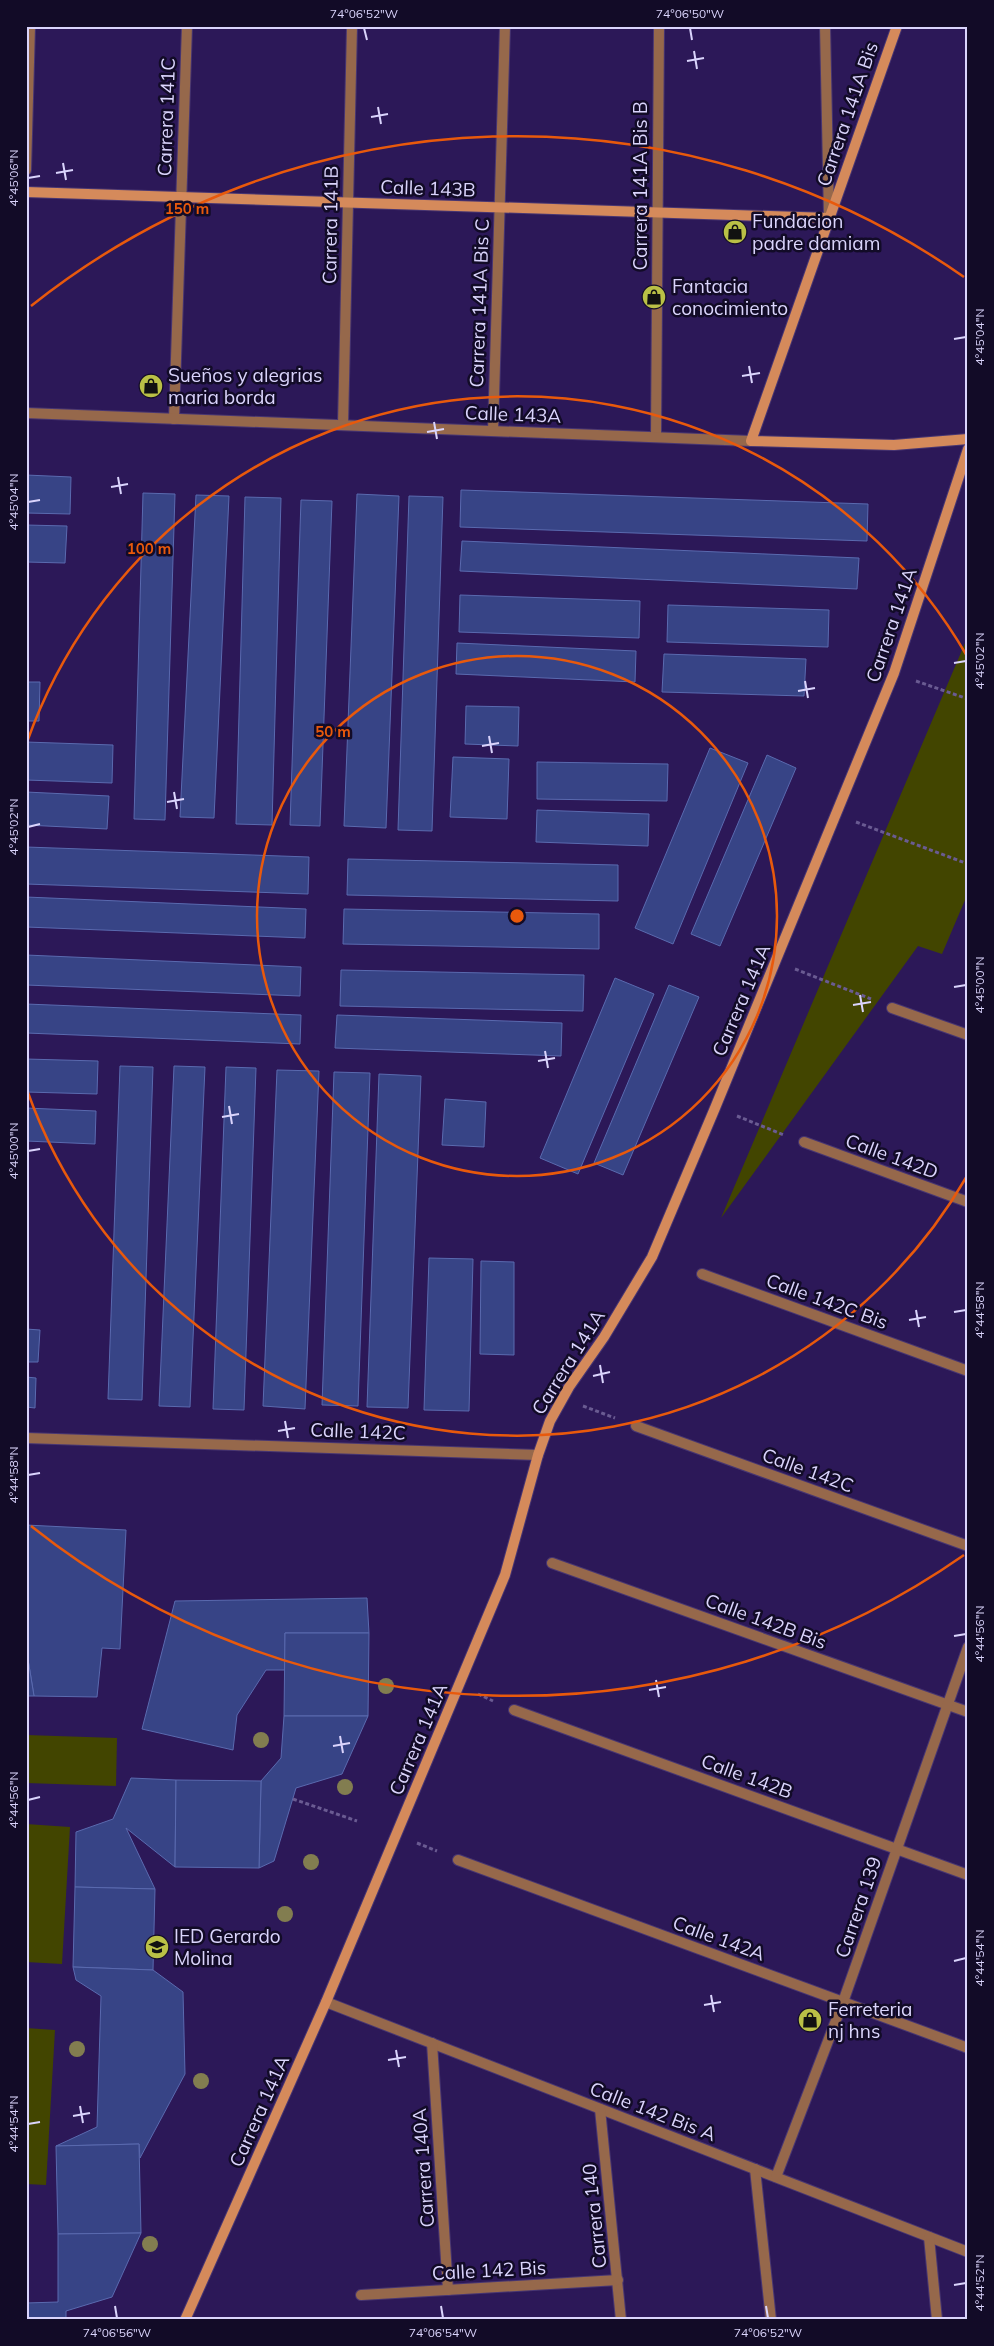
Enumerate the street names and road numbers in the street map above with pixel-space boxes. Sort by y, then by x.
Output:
street label: Carrera 141A Bis [811,39,883,189]
street label: Carrera 141C [152,57,180,177]
street label: Carrera 141A Bis B [628,101,652,271]
street label: Carrera 141B [317,166,343,284]
street label: Calle 143B [380,174,476,202]
street label: Carrera 141A Bis C [464,218,494,388]
street label: Calle 143A [464,400,562,428]
street label: Carrera 141A [860,565,922,685]
street label: Carrera 141A [707,940,775,1060]
street label: Calle 142D [842,1128,942,1184]
street label: Calle 142C Bis [763,1268,891,1334]
street label: Carrera 141A [526,1305,610,1419]
street label: Calle 142C [310,1417,406,1445]
street label: Calle 142C [759,1442,857,1498]
street label: Calle 142B Bis [702,1588,830,1654]
street label: Carrera 141A [384,1679,452,1799]
street label: Calle 142B [698,1748,796,1804]
street label: Carrera 139 [829,1853,887,1961]
street label: Calle 142A [670,1910,769,1966]
street label: Carrera 141A [224,2052,294,2170]
street label: Calle 142 Bis A [586,2076,720,2146]
street label: Carrera 140A [407,2108,439,2228]
street label: Carrera 140 [577,2162,611,2270]
street label: Calle 142 Bis [431,2255,547,2285]

